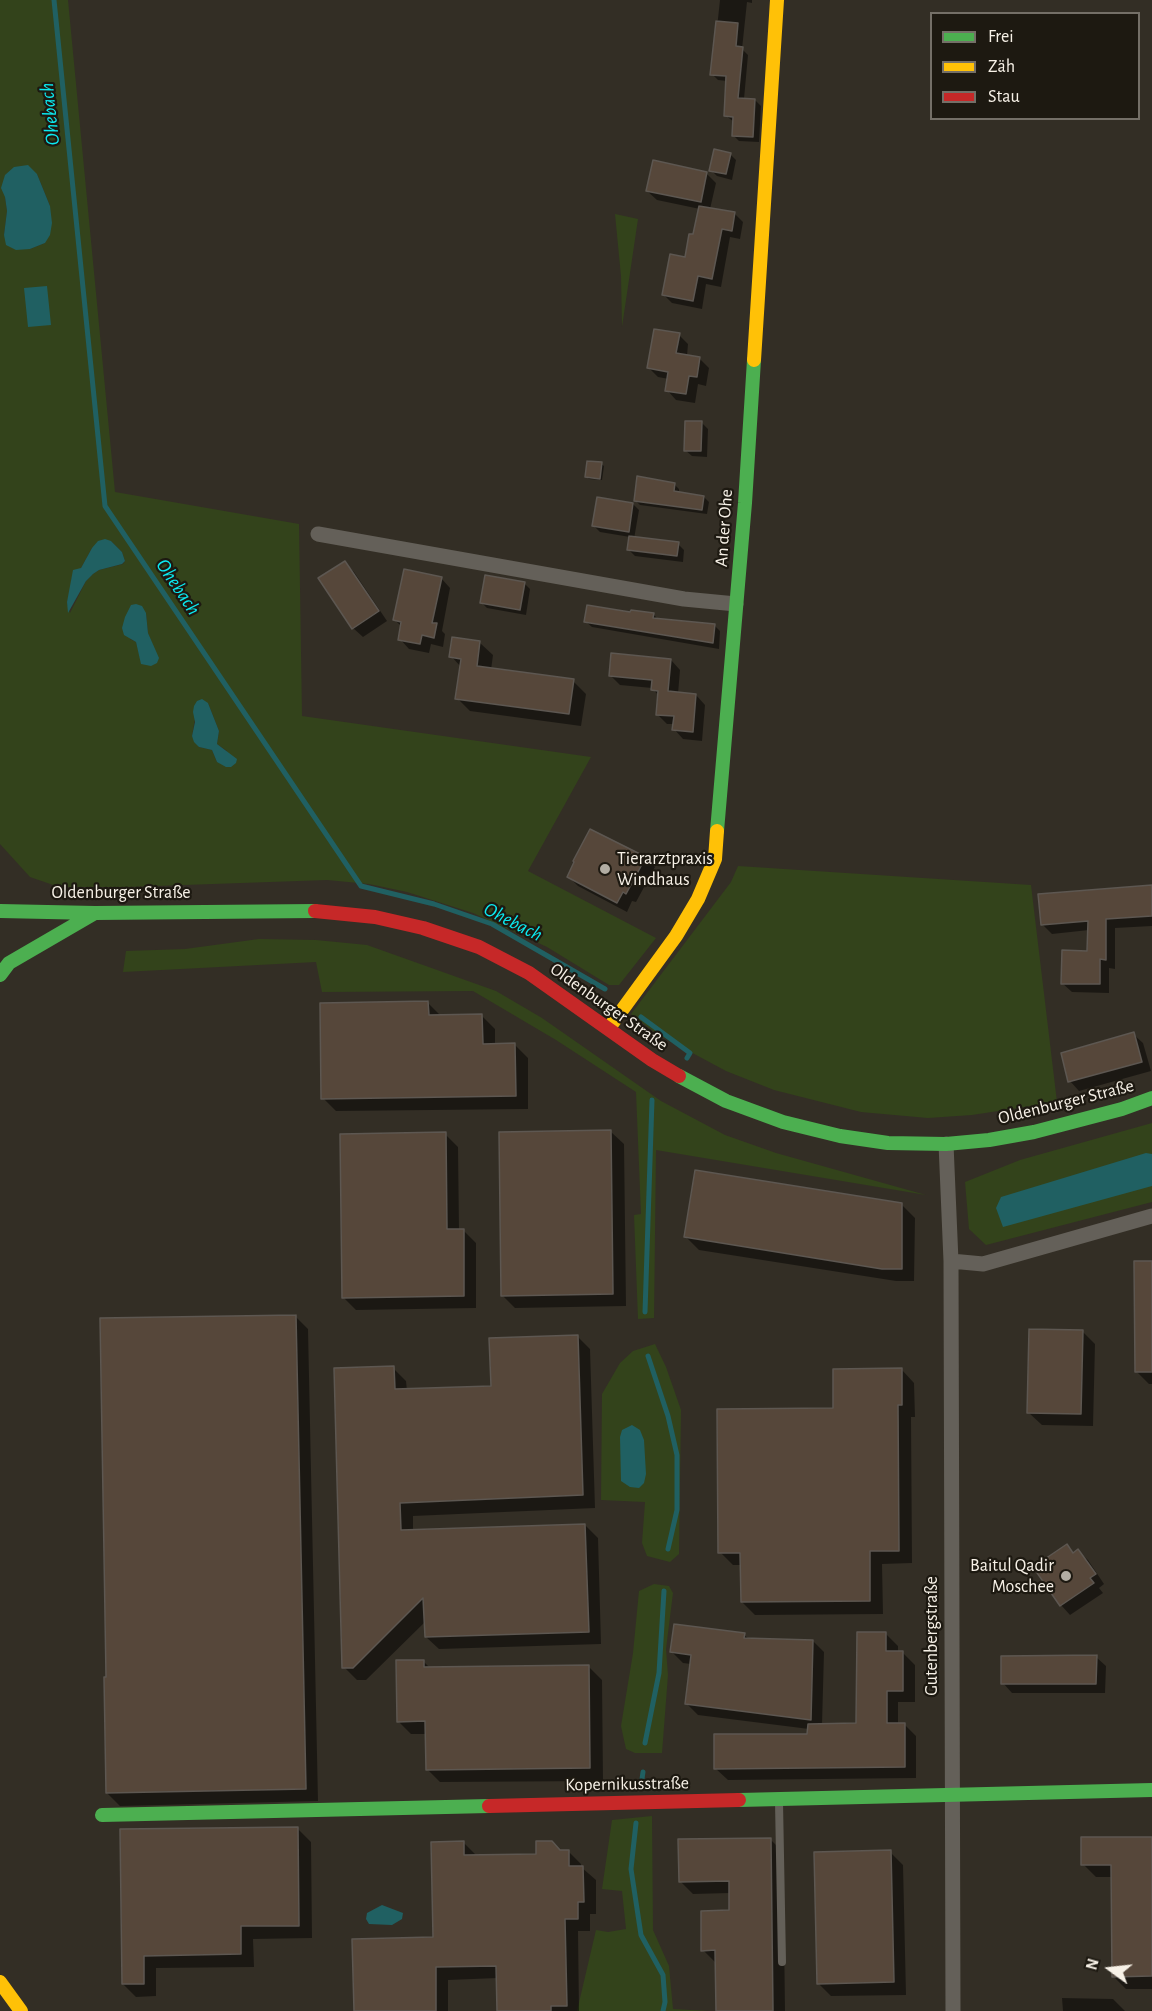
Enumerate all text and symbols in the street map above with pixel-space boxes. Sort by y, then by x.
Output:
legend [930,12,1140,120]
text: Frei [988,28,1014,46]
text: Zäh [988,58,1015,76]
water label: Ohebach [35,81,65,147]
text: Stau [988,88,1020,106]
street label: An der Ohe [711,488,737,568]
water label: Ohebach [150,554,206,620]
place label: Tierarztpraxis Windhaus [617,848,713,890]
marker: Tierarztpraxis Windhaus [598,862,612,876]
street label: Oldenburger Straße [51,882,191,904]
water label: Ohebach [480,897,546,947]
street label: Oldenburger Straße [546,958,672,1056]
street label: Oldenburger Straße [996,1075,1136,1129]
place label: Baitul Qadir Moschee [970,1555,1054,1598]
marker: Baitul Qadir Moschee [1059,1569,1073,1583]
street label: Gutenbergstraße [921,1576,943,1696]
street label: Kopernikusstraße [565,1772,689,1796]
north arrow [1080,1939,1140,1999]
text: N [1083,1957,1102,1972]

